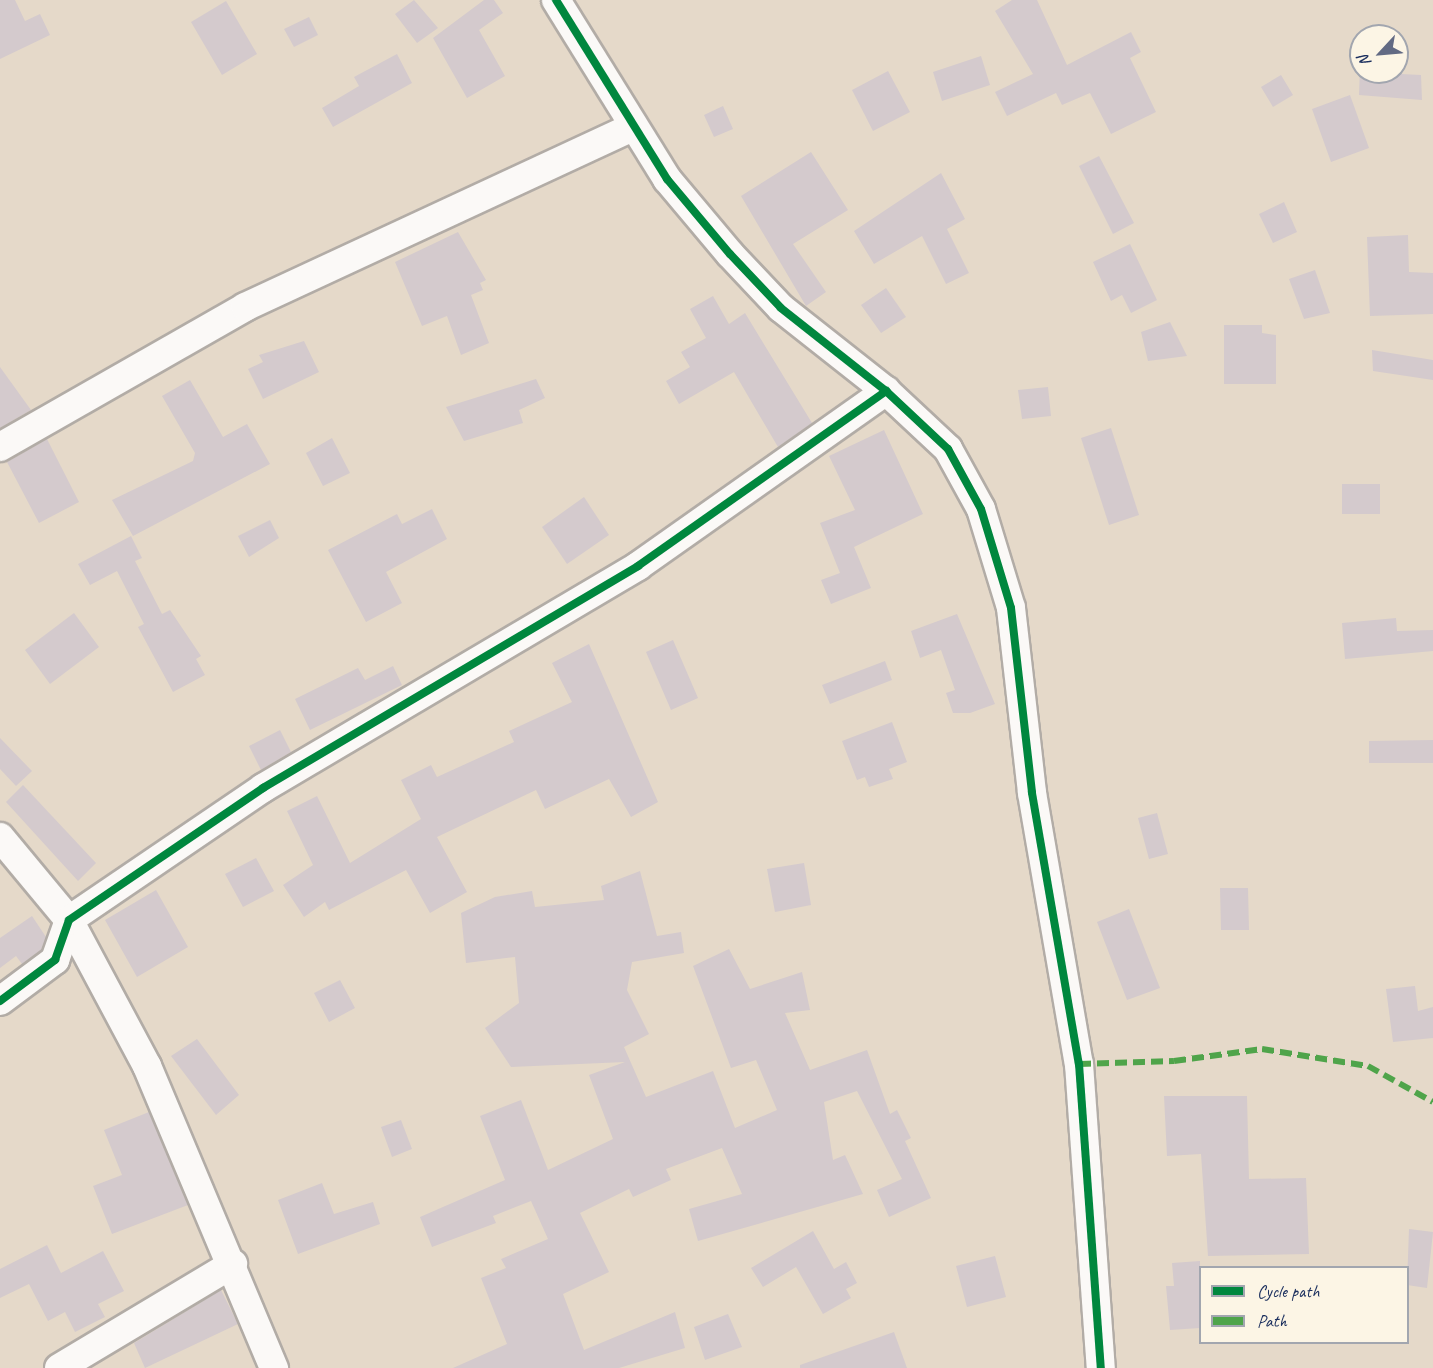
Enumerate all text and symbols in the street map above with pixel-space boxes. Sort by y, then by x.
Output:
north arrow [1349,24,1409,84]
text: N [1353,52,1376,70]
legend [1199,1266,1409,1344]
text: Cycle path [1257,1280,1319,1302]
text: Path [1257,1310,1287,1332]

